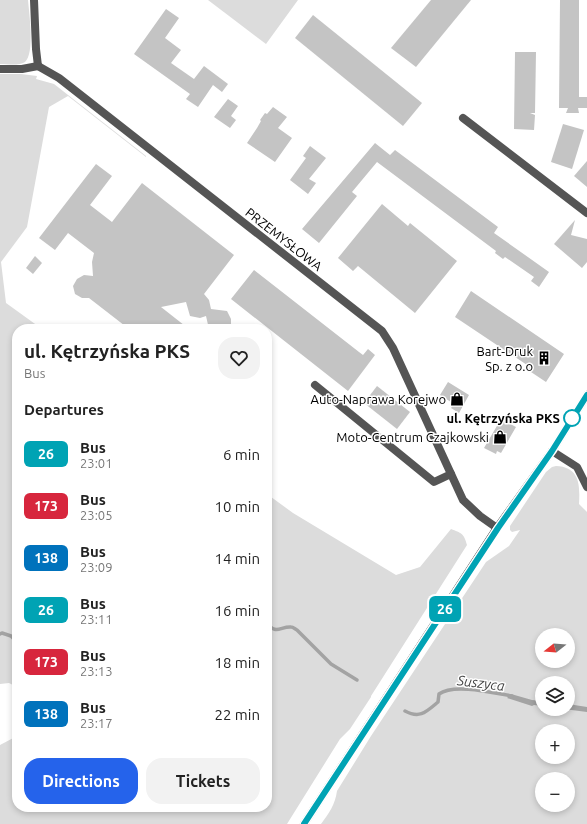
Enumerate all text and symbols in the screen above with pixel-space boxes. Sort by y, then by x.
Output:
street label: PRZEMYSŁOWA [243,205,325,274]
button: heart [218,337,260,379]
text: ul. Kętrzyńska PKS [24,340,190,362]
place label: Bart-Druk Sp. z o.o [477,344,533,373]
building icon: Bart-Druk Sp. z o.o [536,350,552,366]
text: Bus [24,366,45,380]
shop icon: Auto-Naprawa Korejwo [449,391,465,407]
place label: Auto-Naprawa Korejwo [311,392,446,406]
text: Departures [24,401,104,418]
marker: ul. Kętrzyńska PKS [563,409,581,427]
place label: ul. Kętrzyńska PKS [446,411,560,426]
shop icon: Moto-Centrum Czajkowski [492,429,508,445]
place label: Moto-Centrum Czajkowski [336,430,489,444]
text: Bus [80,439,106,456]
text: 26 [38,446,54,462]
text: 6 min [223,446,260,463]
text: 23:01 [80,456,113,470]
text: Bus [80,491,106,508]
text: 173 [34,498,58,514]
text: 10 min [214,498,260,515]
text: 23:05 [80,508,113,522]
text: Bus [80,543,106,560]
text: 138 [34,550,58,566]
text: 14 min [214,550,260,567]
text: 23:09 [80,560,113,574]
text: Bus [80,595,106,612]
line badge: 26 [427,596,463,622]
text: 26 [437,601,453,617]
text: 26 [38,602,54,618]
text: 16 min [214,602,260,619]
text: 23:11 [80,612,113,626]
north arrow [535,628,575,668]
map controls [535,628,575,812]
text: Bus [80,647,106,664]
text: 173 [34,654,58,670]
text: 18 min [214,654,260,671]
text: 23:13 [80,664,113,678]
water label: Suszyca [455,672,506,694]
button: layers [535,676,575,716]
text: Bus [80,699,106,716]
text: 138 [34,706,58,722]
text: 22 min [214,706,260,723]
text: 23:17 [80,716,113,730]
button: + [535,724,575,764]
button: Directions [24,758,138,804]
button: Tickets [146,758,260,804]
button: − [535,772,575,812]

